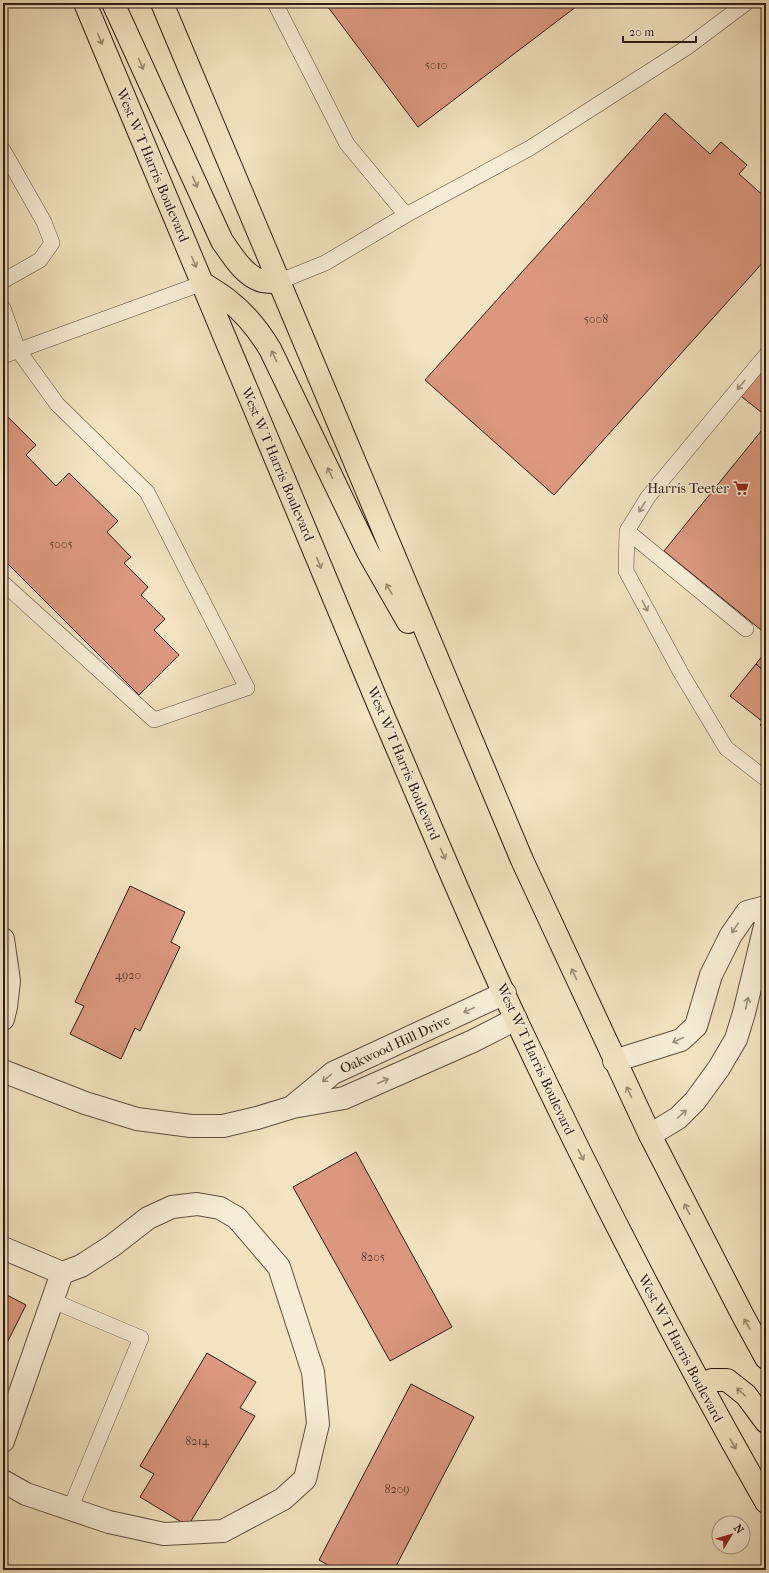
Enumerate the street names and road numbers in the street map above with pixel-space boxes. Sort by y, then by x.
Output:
street label: West W T Harris Boulevard [112,85,193,245]
street label: West W T Harris Boulevard [237,384,318,544]
street label: West W T Harris Boulevard [363,683,444,843]
street label: West W T Harris Boulevard [493,980,578,1138]
street label: Oakwood Hill Drive [337,1011,453,1077]
street label: West W T Harris Boulevard [634,1270,727,1425]

